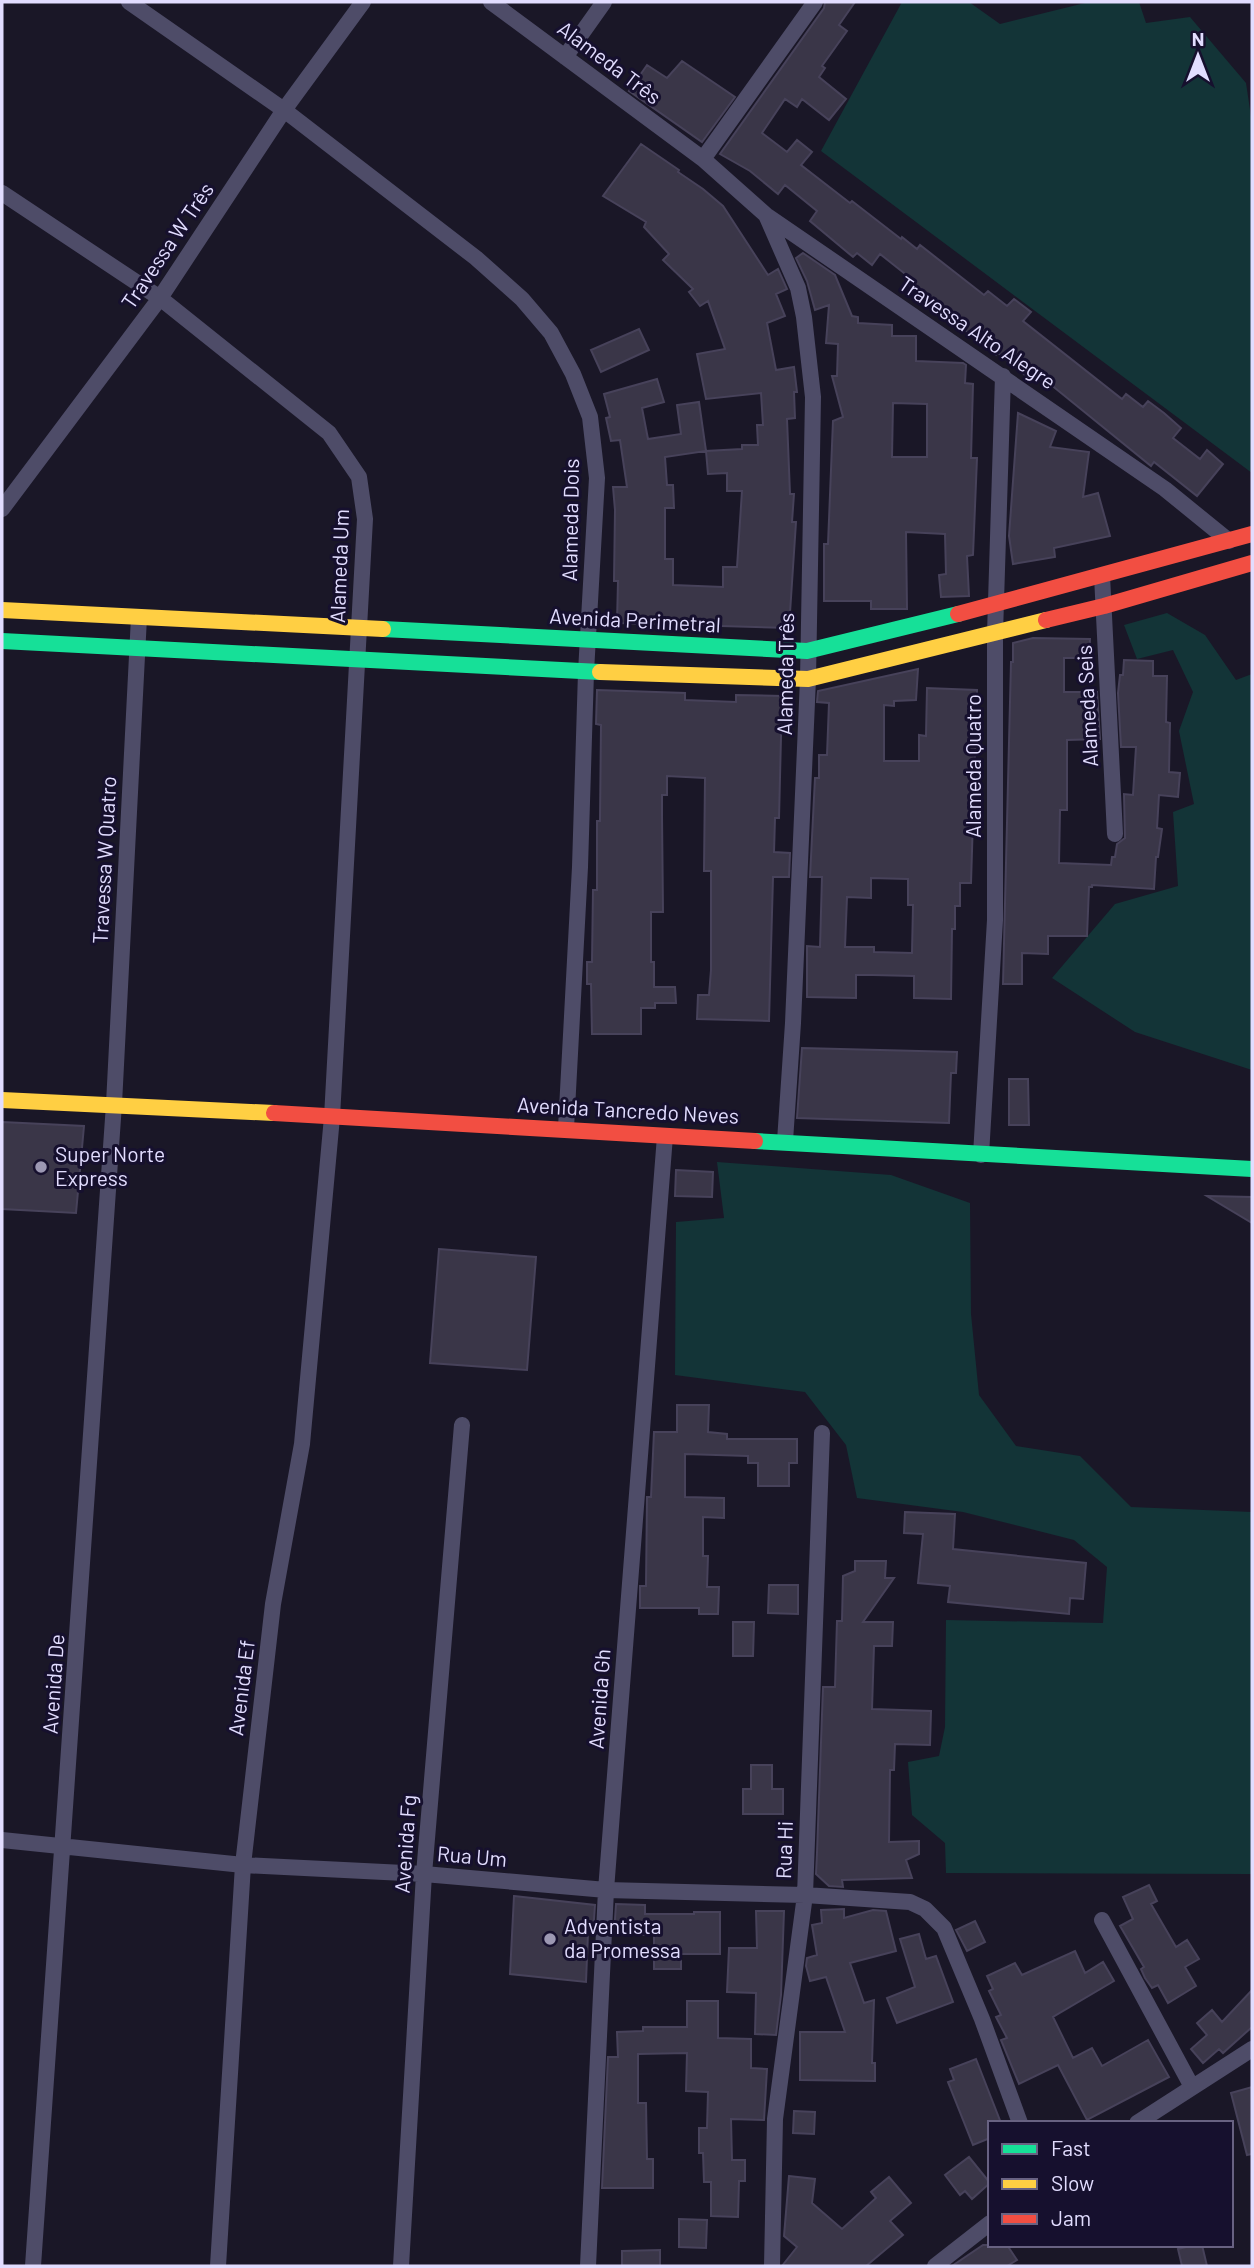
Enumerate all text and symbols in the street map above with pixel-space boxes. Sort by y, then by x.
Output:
street label: Alameda Três [553,15,666,109]
north arrow [1163,21,1233,91]
text: N [1192,27,1204,50]
street label: Travessa W Três [115,177,218,313]
street label: Travessa Alto Alegre [895,270,1061,394]
street label: Alameda Dois [556,458,583,582]
street label: Alameda Um [324,508,353,623]
street label: Avenida Perimetral [549,603,721,636]
street label: Alameda Três [771,612,798,735]
street label: Alameda Seis [1071,644,1102,768]
street label: Alameda Quatro [960,694,985,838]
street label: Travessa W Quatro [87,776,120,944]
street label: Avenida Tancredo Neves [516,1091,740,1128]
place label: Super Norte Express [55,1141,165,1190]
marker: Super Norte Express [33,1159,49,1175]
street label: Avenida De [37,1633,68,1735]
street label: Avenida Ef [222,1639,259,1737]
street label: Avenida Gh [583,1648,614,1750]
street label: Avenida Fg [389,1794,420,1894]
street label: Rua Hi [770,1820,797,1879]
street label: Rua Um [436,1840,508,1871]
place label: Adventista da Promessa [564,1913,681,1962]
marker: Adventista da Promessa [542,1931,558,1947]
legend [988,2121,1233,2247]
text: Fast [1051,2135,1091,2160]
text: Slow [1051,2170,1094,2195]
text: Jam [1051,2205,1091,2230]

